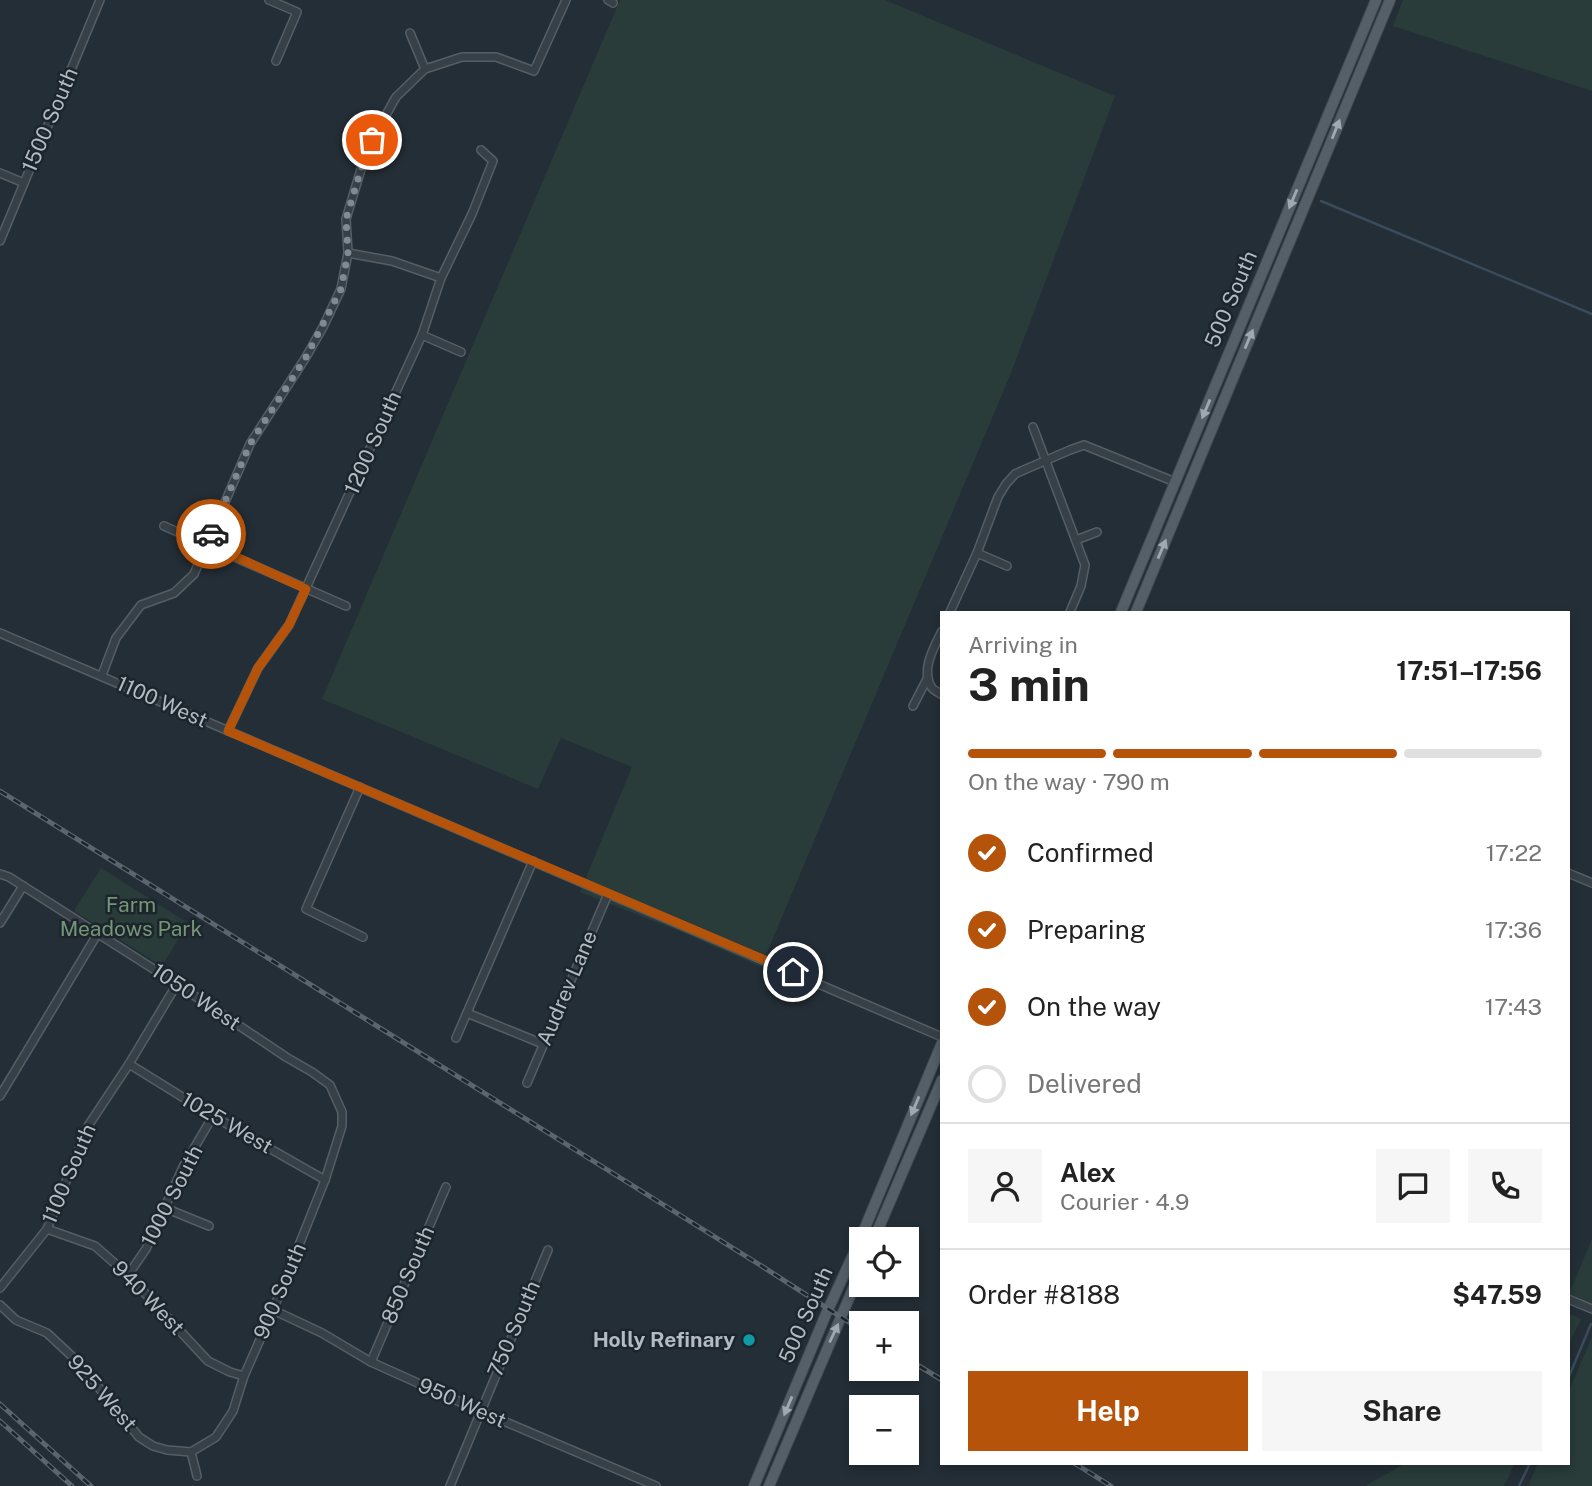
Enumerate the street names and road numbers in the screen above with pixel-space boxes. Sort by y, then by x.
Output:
street label: 1500 South [16,64,83,176]
street label: 500 South [1199,247,1262,351]
street label: 1200 South [339,387,406,498]
street label: 1100 West [113,670,211,733]
street label: Audrev Lane [531,927,602,1049]
street label: 1050 West [147,958,245,1035]
street label: 1025 West [177,1086,277,1159]
street label: 1100 South [36,1120,101,1228]
street label: 1000 South [135,1141,208,1251]
street label: 850 South [376,1222,439,1327]
street label: 900 South [248,1239,311,1343]
street label: 940 West [107,1255,190,1340]
street label: 500 South [773,1263,838,1367]
street label: 750 South [482,1277,545,1381]
street label: 925 West [62,1349,142,1436]
street label: 950 West [414,1372,510,1433]

